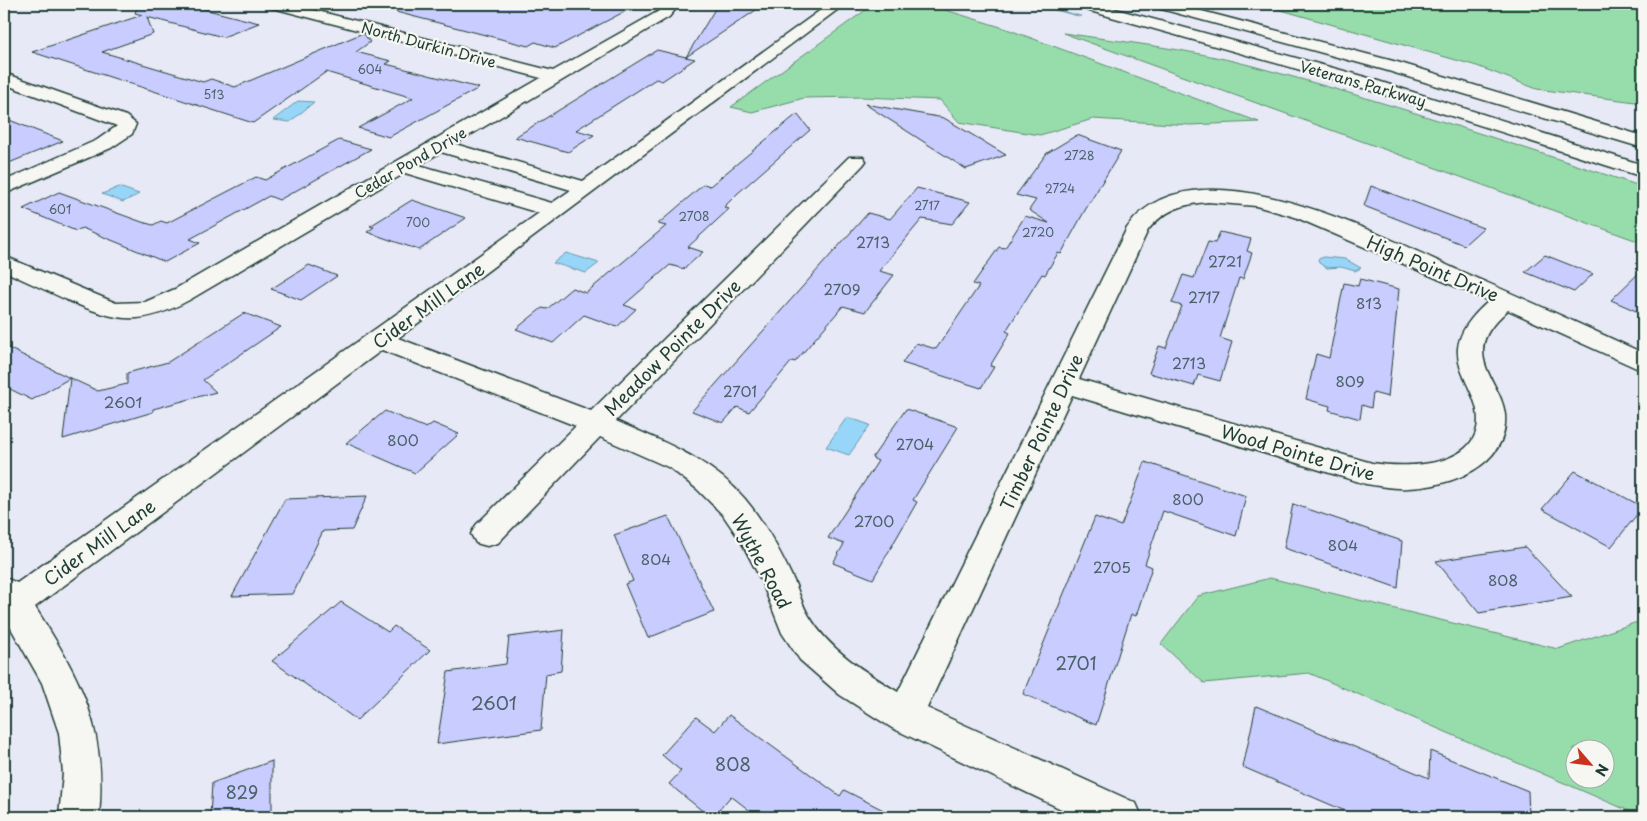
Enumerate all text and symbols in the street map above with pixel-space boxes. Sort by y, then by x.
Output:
street label: North Durkin Drive [359,15,499,73]
street label: Veterans Parkway [1297,54,1429,112]
house number: 604 [357,60,383,78]
house number: 513 [204,85,224,103]
street label: Cedar Pond Drive [350,120,470,204]
house number: 2728 [1064,146,1094,164]
house number: 2724 [1045,179,1075,197]
house number: 2717 [914,196,940,214]
house number: 601 [49,200,71,218]
house number: 2708 [679,207,709,225]
house number: 700 [406,213,430,231]
house number: 2720 [1022,223,1054,241]
street label: High Point Drive [1363,228,1503,308]
house number: 2713 [856,230,890,253]
house number: 2721 [1208,249,1242,272]
street label: Cider Mill Lane [366,255,490,355]
street label: Meadow Pointe Drive [598,273,746,421]
house number: 2709 [823,277,861,300]
house number: 2717 [1188,285,1221,308]
house number: 813 [1356,291,1382,314]
street label: Timber Pointe Drive [993,349,1089,515]
house number: 2713 [1172,351,1206,374]
house number: 809 [1335,369,1365,392]
house number: 2701 [723,379,757,402]
house number: 2601 [104,390,142,413]
street label: Wood Pointe Drive [1218,417,1378,487]
house number: 800 [387,428,419,451]
house number: 2704 [896,432,934,455]
house number: 800 [1172,487,1204,510]
street label: Cider Mill Lane [37,492,161,592]
street label: Wythe Road [726,509,798,613]
house number: 2700 [854,509,894,532]
house number: 804 [1328,533,1358,556]
house number: 804 [641,547,671,570]
house number: 2705 [1093,555,1131,578]
house number: 808 [1488,568,1518,591]
house number: 2701 [1056,649,1096,676]
house number: 2601 [471,689,517,716]
north arrow [1564,738,1614,788]
house number: 808 [715,750,751,777]
text: N [1590,761,1614,780]
house number: 829 [226,778,258,805]

